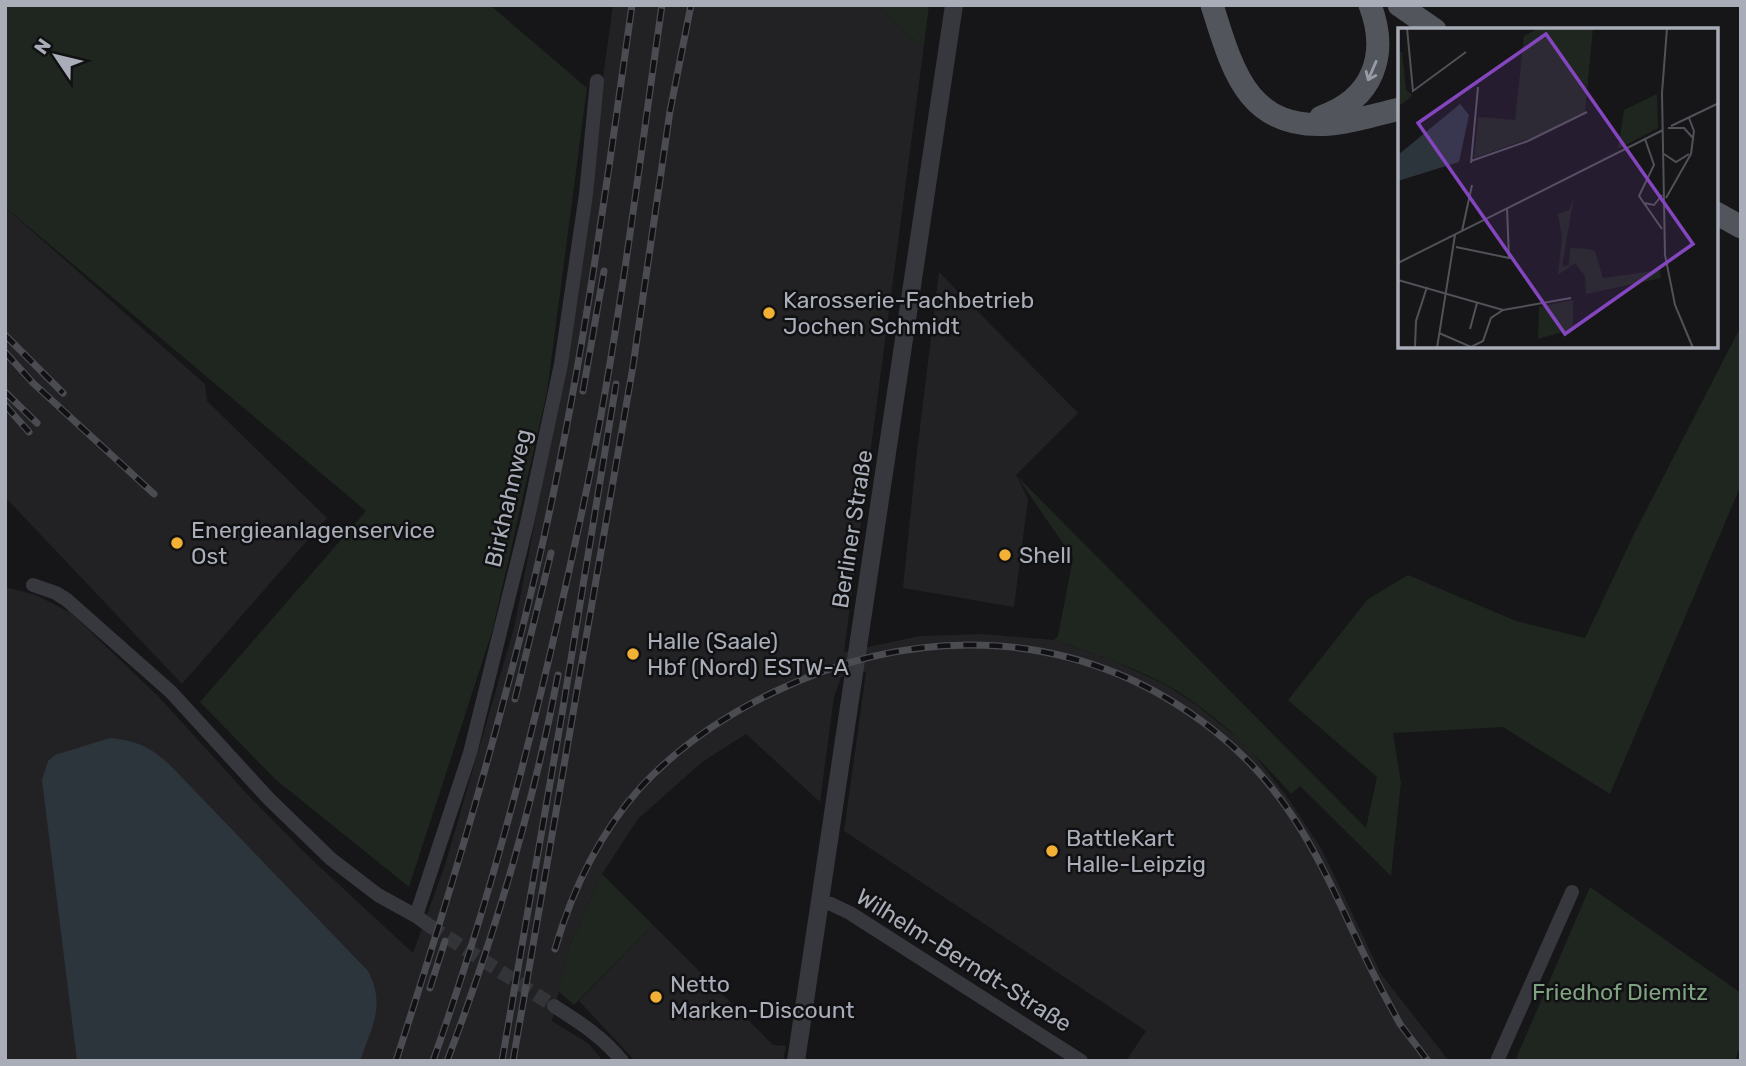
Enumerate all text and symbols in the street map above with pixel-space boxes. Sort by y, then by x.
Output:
north arrow [21,21,91,91]
inset map [1398,28,1718,348]
text: N [29,34,56,59]
one-way arrow [1365,60,1378,81]
place label: Karosserie-Fachbetrieb Jochen Schmidt [783,286,1034,340]
marker: Karosserie-Fachbetrieb Jochen Schmidt [761,305,777,321]
street label: Birkhahnweg [479,426,537,570]
street label: Berliner Straße [826,448,878,610]
place label: Energieanlagenservice Ost [191,516,435,570]
marker: Energieanlagenservice Ost [169,535,185,551]
place label: Shell [1019,541,1071,569]
marker: Shell [997,547,1013,563]
place label: Halle (Saale) Hbf (Nord) ESTW-A [647,627,849,681]
marker: Halle (Saale) Hbf (Nord) ESTW-A [625,646,641,662]
place label: BattleKart Halle-Leipzig [1066,824,1206,878]
marker: BattleKart Halle-Leipzig [1044,843,1060,859]
street label: Wilhelm-Berndt-Straße [851,882,1077,1038]
place label: Netto Marken-Discount [670,970,854,1024]
park label: Friedhof Diemitz [1532,978,1708,1006]
marker: Netto Marken-Discount [648,989,664,1005]

